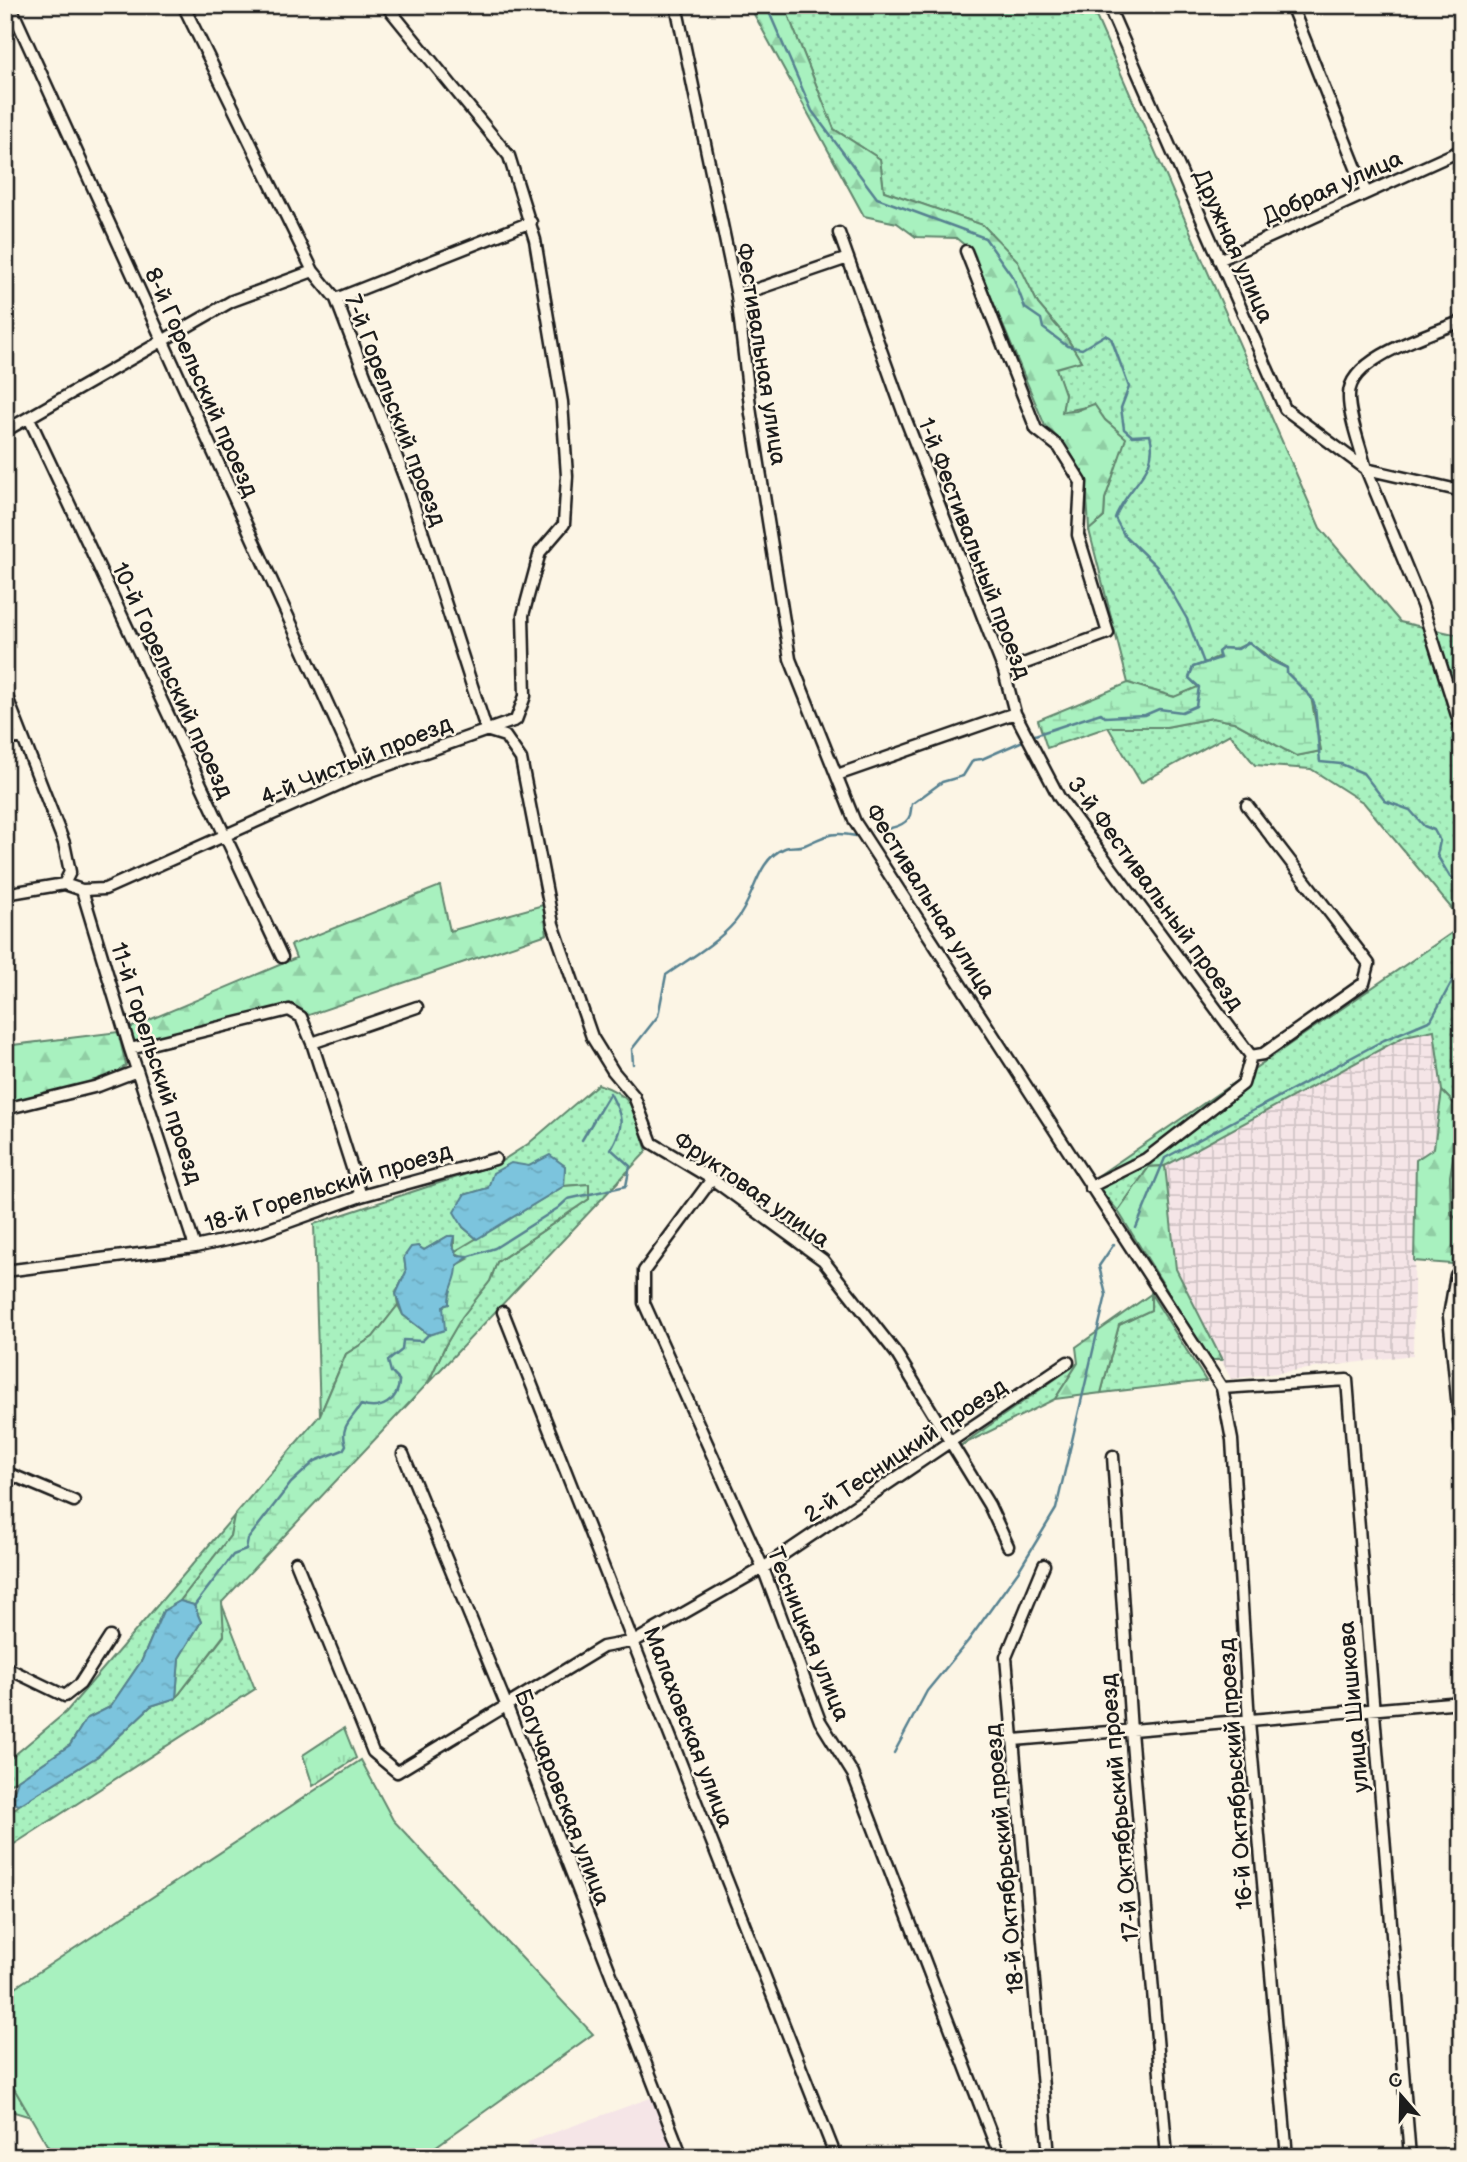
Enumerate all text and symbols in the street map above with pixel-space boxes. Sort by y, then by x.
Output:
street label: Добрая улица [1258,144,1407,231]
street label: Дружная улица [1187,165,1280,328]
street label: Фестивальная улица [730,241,792,468]
street label: 8-й Горельский проезд [138,263,264,501]
street label: 7-й Горельский проезд [338,291,452,530]
street label: 1-й Фестивальный проезд [911,414,1037,683]
street label: 10-й Горельский проезд [105,558,239,803]
street label: 4-й Чистый проезд [257,710,456,812]
street label: 3-й Фестивальный проезд [1061,771,1250,1016]
street label: Фестивальная улица [859,799,1002,1005]
street label: 11-й Горельский проезд [104,939,208,1188]
street label: Фруктовая улица [668,1126,835,1254]
street label: 18-й Горельский проезд [201,1137,455,1239]
street label: 2-й Тесницкий проезд [799,1372,1012,1529]
street label: Тесницкая улица [760,1543,856,1726]
street label: улица Шишкова [1333,1620,1375,1794]
street label: Малаховская улица [637,1623,739,1832]
street label: 16-й Октябрьский проезд [1213,1637,1259,1910]
street label: 17-й Октябрьский проезд [1094,1673,1146,1943]
street label: Богучаровская улица [508,1685,616,1910]
street label: 18-й Октябрьский проезд [979,1723,1031,1995]
north arrow [1366,2060,1436,2130]
text: С [1386,2068,1406,2095]

